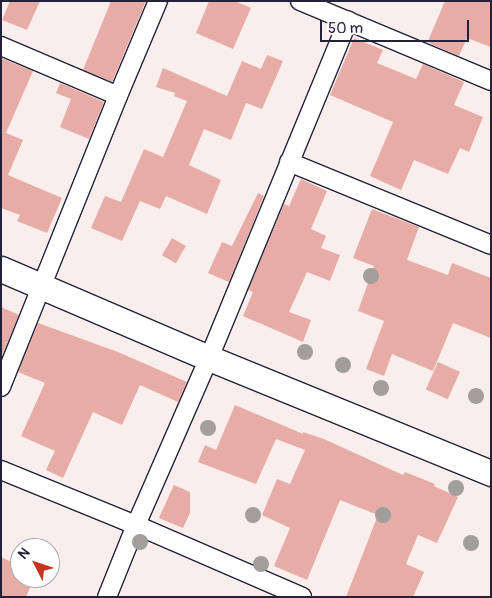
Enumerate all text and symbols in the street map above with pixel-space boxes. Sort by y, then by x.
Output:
scale bar [322,10,471,42]
text: 50 m [328,19,363,38]
north arrow [10,538,60,588]
text: N [15,544,34,563]

